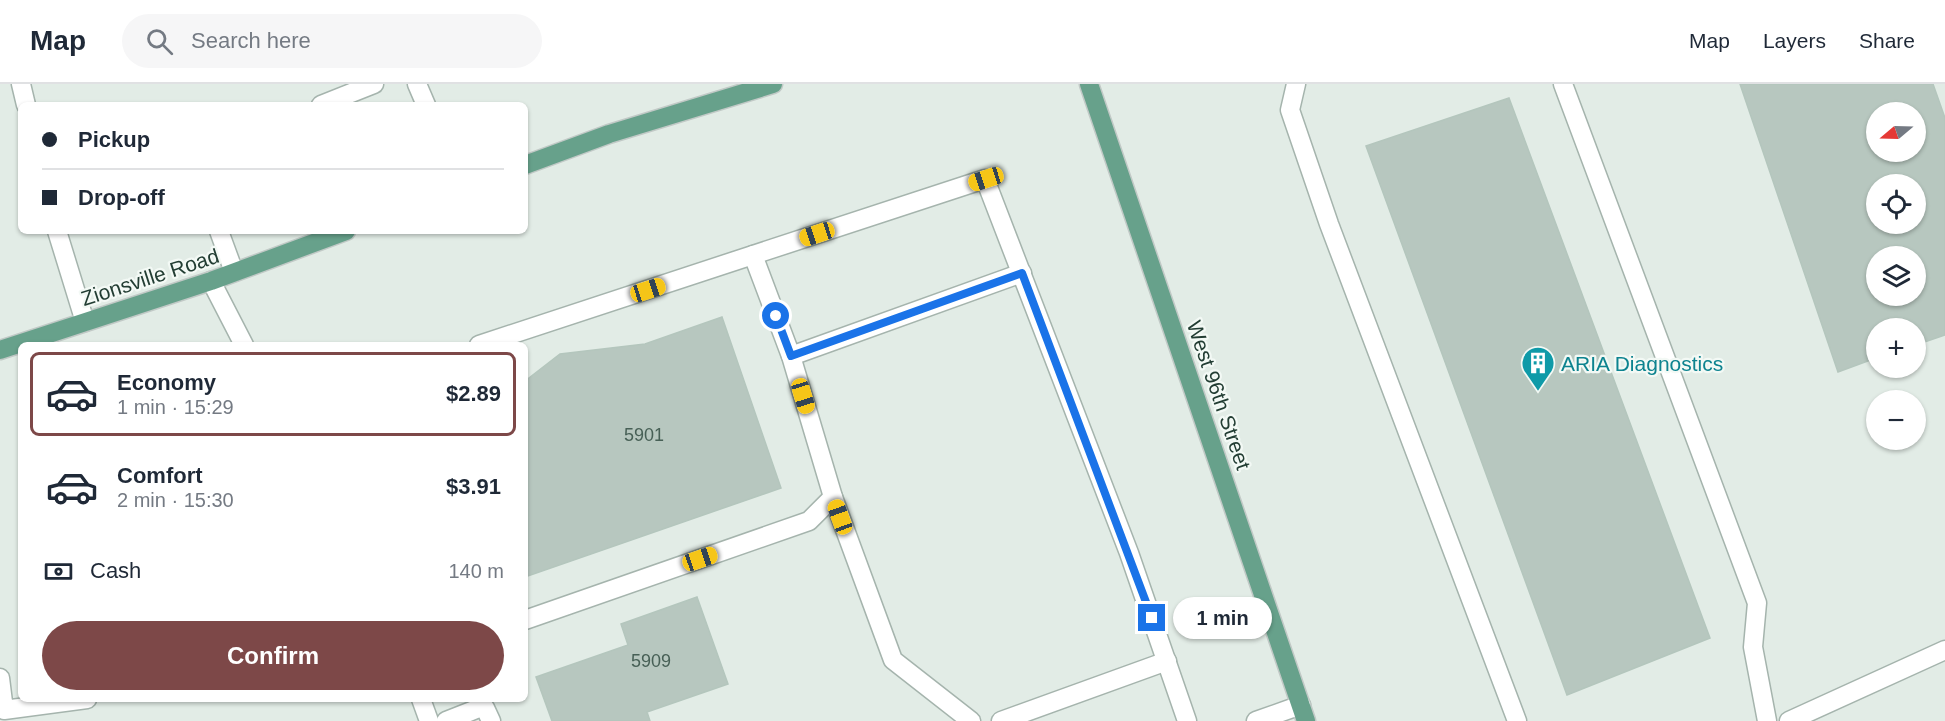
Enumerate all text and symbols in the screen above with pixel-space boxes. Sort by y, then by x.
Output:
search box [122,14,542,68]
text: Map [30,25,86,56]
icon: search [143,25,176,58]
text: Search here [191,28,311,53]
text: Map [1689,29,1730,52]
text: Layers [1763,29,1826,52]
text: Share [1859,29,1915,52]
north arrow [1866,102,1926,162]
map controls [1866,102,1926,450]
text: Pickup [78,127,150,152]
car [966,165,1006,193]
button: locate [1866,174,1926,234]
text: Drop-off [78,185,165,210]
car [797,220,837,248]
street label: Zionsville Road [78,244,222,310]
button: layers [1866,246,1926,306]
car [628,276,668,304]
route start [762,302,789,329]
street label: West 96th Street [1183,317,1255,473]
button: + [1866,318,1926,378]
building icon: ARIA Diagnostics [1520,345,1556,392]
place label: ARIA Diagnostics [1561,352,1723,375]
icon: car [45,367,99,421]
text: Economy [117,370,216,395]
car [789,376,817,416]
text: $2.89 [446,381,501,406]
button: − [1866,390,1926,450]
text: 1 min · 15:29 [117,396,234,418]
house number: 5901 [624,425,664,445]
icon: car [45,460,99,514]
text: Comfort [117,463,203,488]
text: $3.91 [446,474,501,499]
text: 2 min · 15:30 [117,489,234,511]
car [825,497,855,537]
car [680,545,720,573]
icon: cash [42,555,75,588]
text: Cash [90,558,141,583]
text: 140 m [448,560,504,582]
callout: 1 min [1173,597,1272,639]
route end [1138,604,1165,631]
text: 1 min [1196,607,1249,629]
button: Confirm [42,621,504,690]
house number: 5909 [631,651,671,671]

